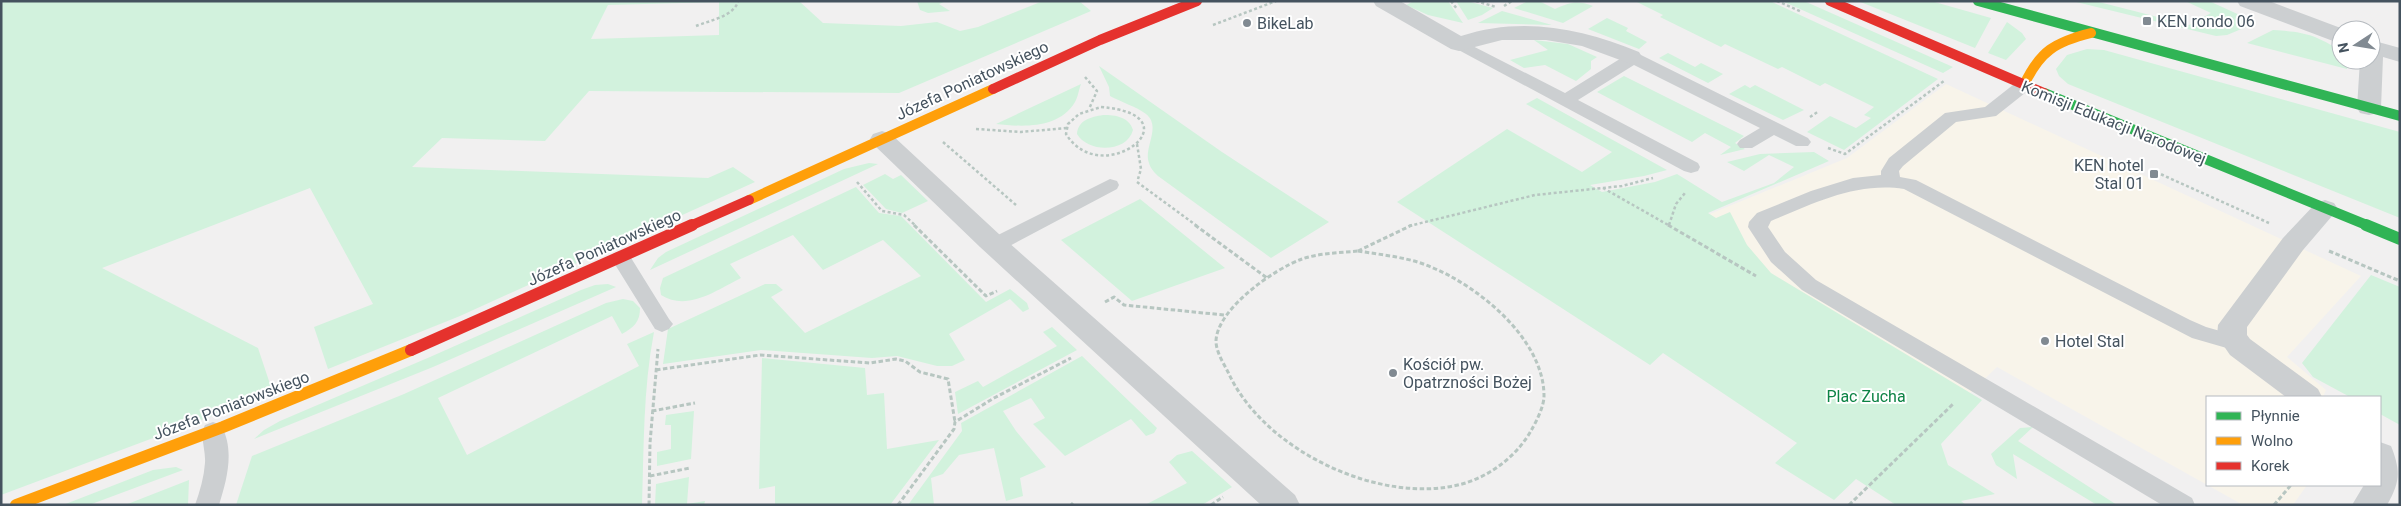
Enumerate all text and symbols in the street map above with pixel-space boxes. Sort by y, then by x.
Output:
place label: KEN rondo 06 [2157,12,2255,31]
place label: BikeLab [1257,14,1314,33]
marker: KEN rondo 06 [2141,15,2153,27]
marker: BikeLab [1241,17,1253,29]
north arrow [2331,20,2381,70]
street label: Józefa Poniatowskiego [893,37,1051,124]
text: N [2334,41,2352,54]
street label: Komisji Edukacji Narodowej [2019,77,2209,168]
place label: KEN hotel Stal 01 [2074,156,2144,193]
marker: KEN hotel Stal 01 [2148,168,2160,180]
street label: Józefa Poniatowskiego [525,205,684,290]
place label: Hotel Stal [2055,332,2124,351]
marker: Hotel Stal [2039,335,2051,347]
place label: Kościół pw. Opatrzności Bożej [1403,355,1532,392]
street label: Józefa Poniatowskiego [150,367,312,444]
marker: Kościół pw. Opatrzności Bożej [1387,367,1399,379]
park label: Plac Zucha [1826,387,1906,406]
legend [2206,396,2381,486]
text: Płynnie [2251,407,2300,425]
text: Wolno [2251,432,2293,450]
text: Korek [2251,457,2290,475]

